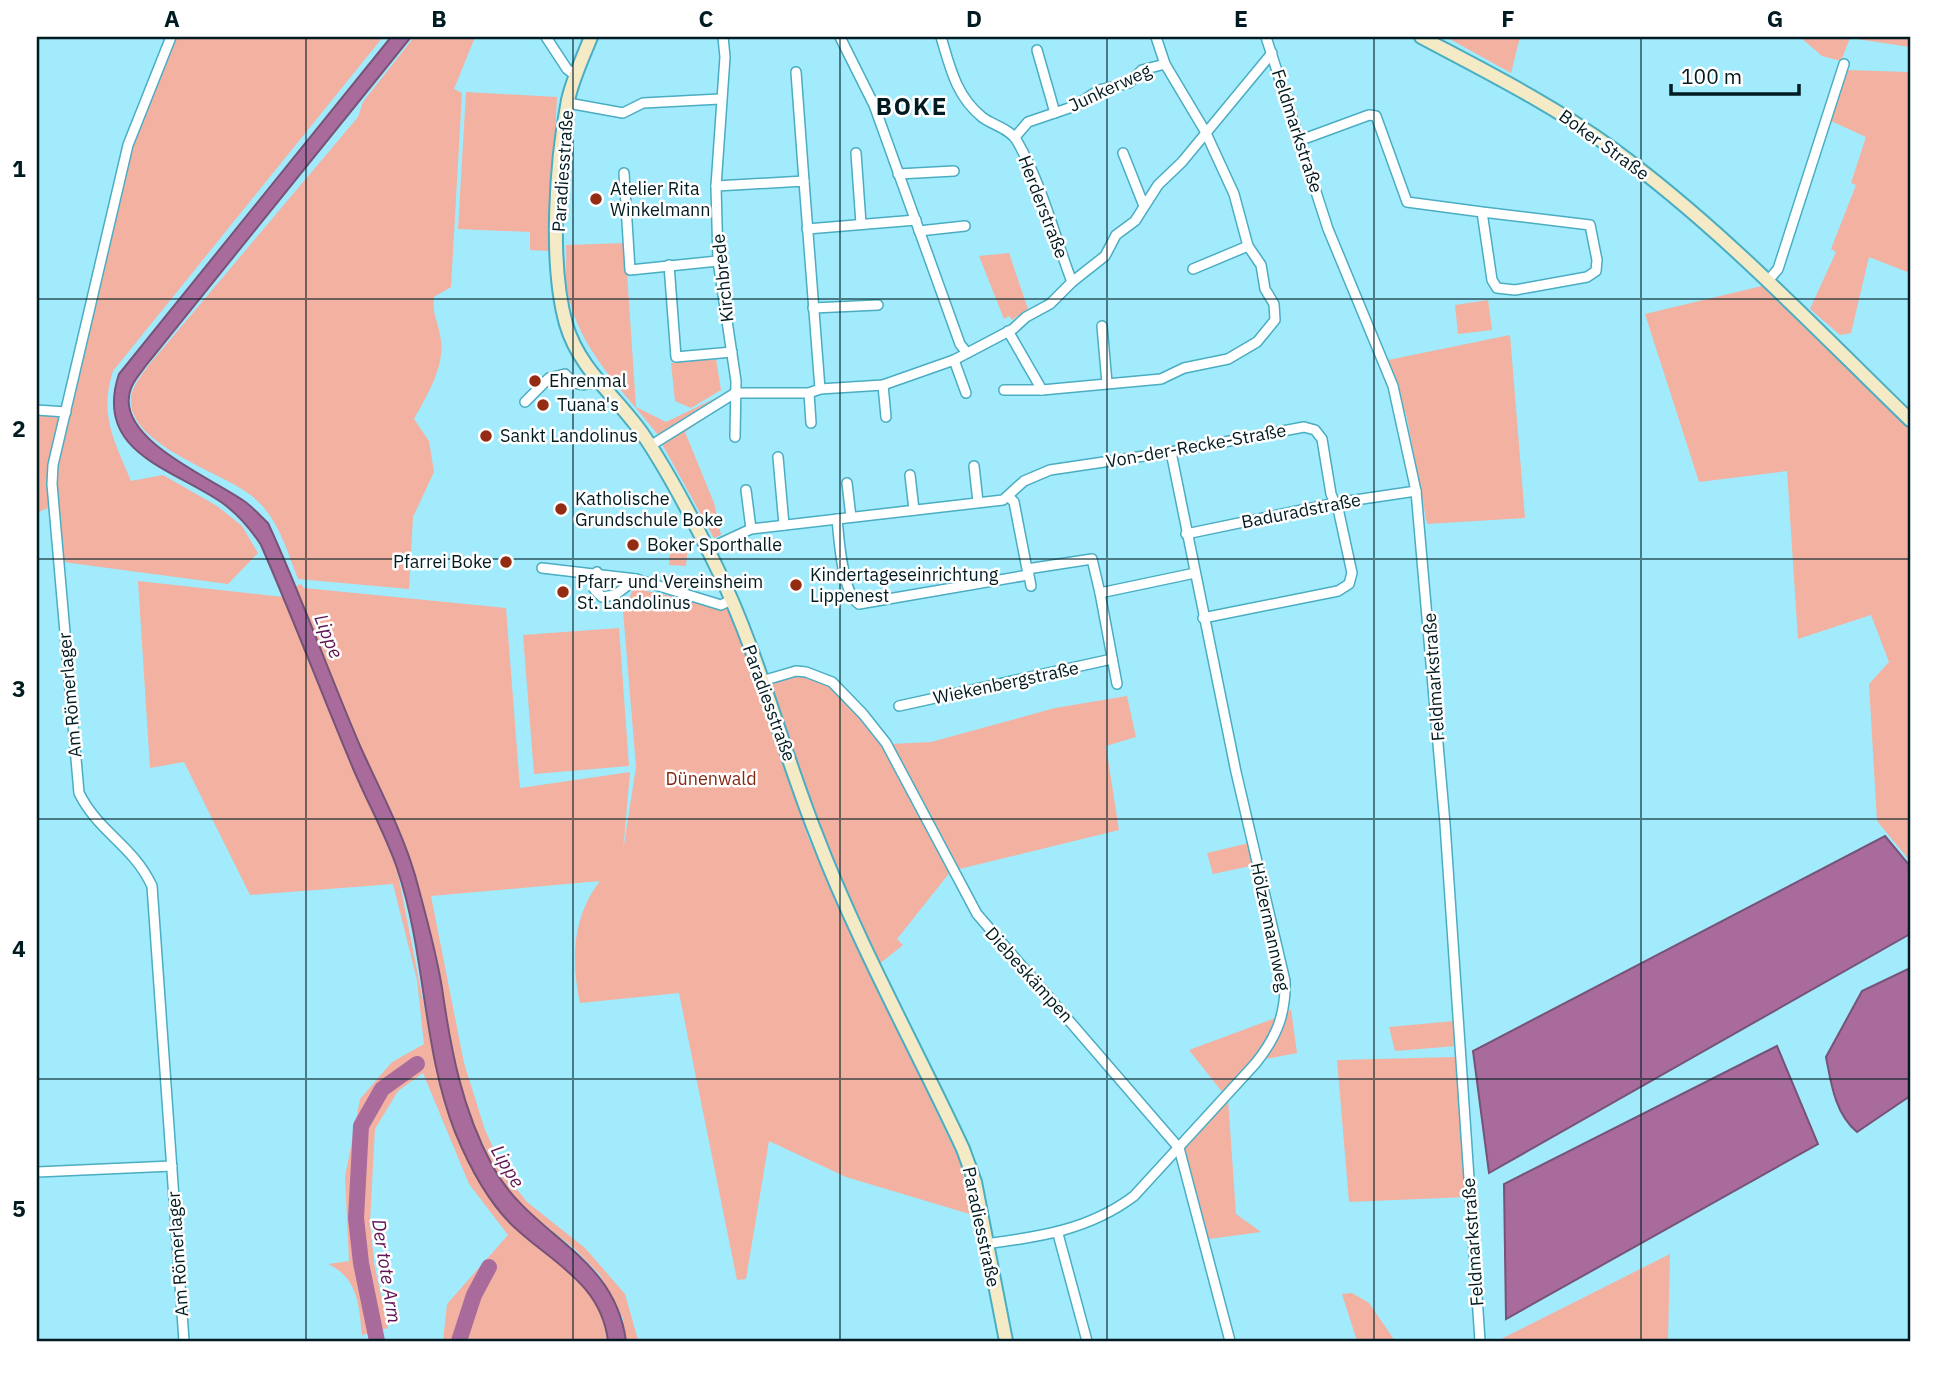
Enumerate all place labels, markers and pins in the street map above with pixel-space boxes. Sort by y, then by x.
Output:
place label: Atelier Rita Winkelmann [610,177,711,221]
marker: Atelier Rita Winkelmann [588,191,604,207]
place label: Ehrenmal [549,369,627,392]
marker: Ehrenmal [527,373,543,389]
place label: Tuana's [557,393,619,416]
marker: Tuana's [535,397,551,413]
place label: Sankt Landolinus [500,424,638,447]
marker: Sankt Landolinus [478,428,494,444]
place label: Katholische Grundschule Boke [575,487,723,531]
marker: Katholische Grundschule Boke [553,501,569,517]
place label: Boker Sporthalle [647,533,782,556]
marker: Boker Sporthalle [625,537,641,553]
place label: Pfarrei Boke [393,550,492,573]
marker: Pfarrei Boke [498,554,514,570]
place label: Kindertageseinrichtung Lippenest [810,563,999,607]
place label: Pfarr- und Vereinsheim St. Landolinus [577,570,763,614]
marker: Kindertageseinrichtung Lippenest [788,577,804,593]
marker: Pfarr- und Vereinsheim St. Landolinus [555,584,571,600]

